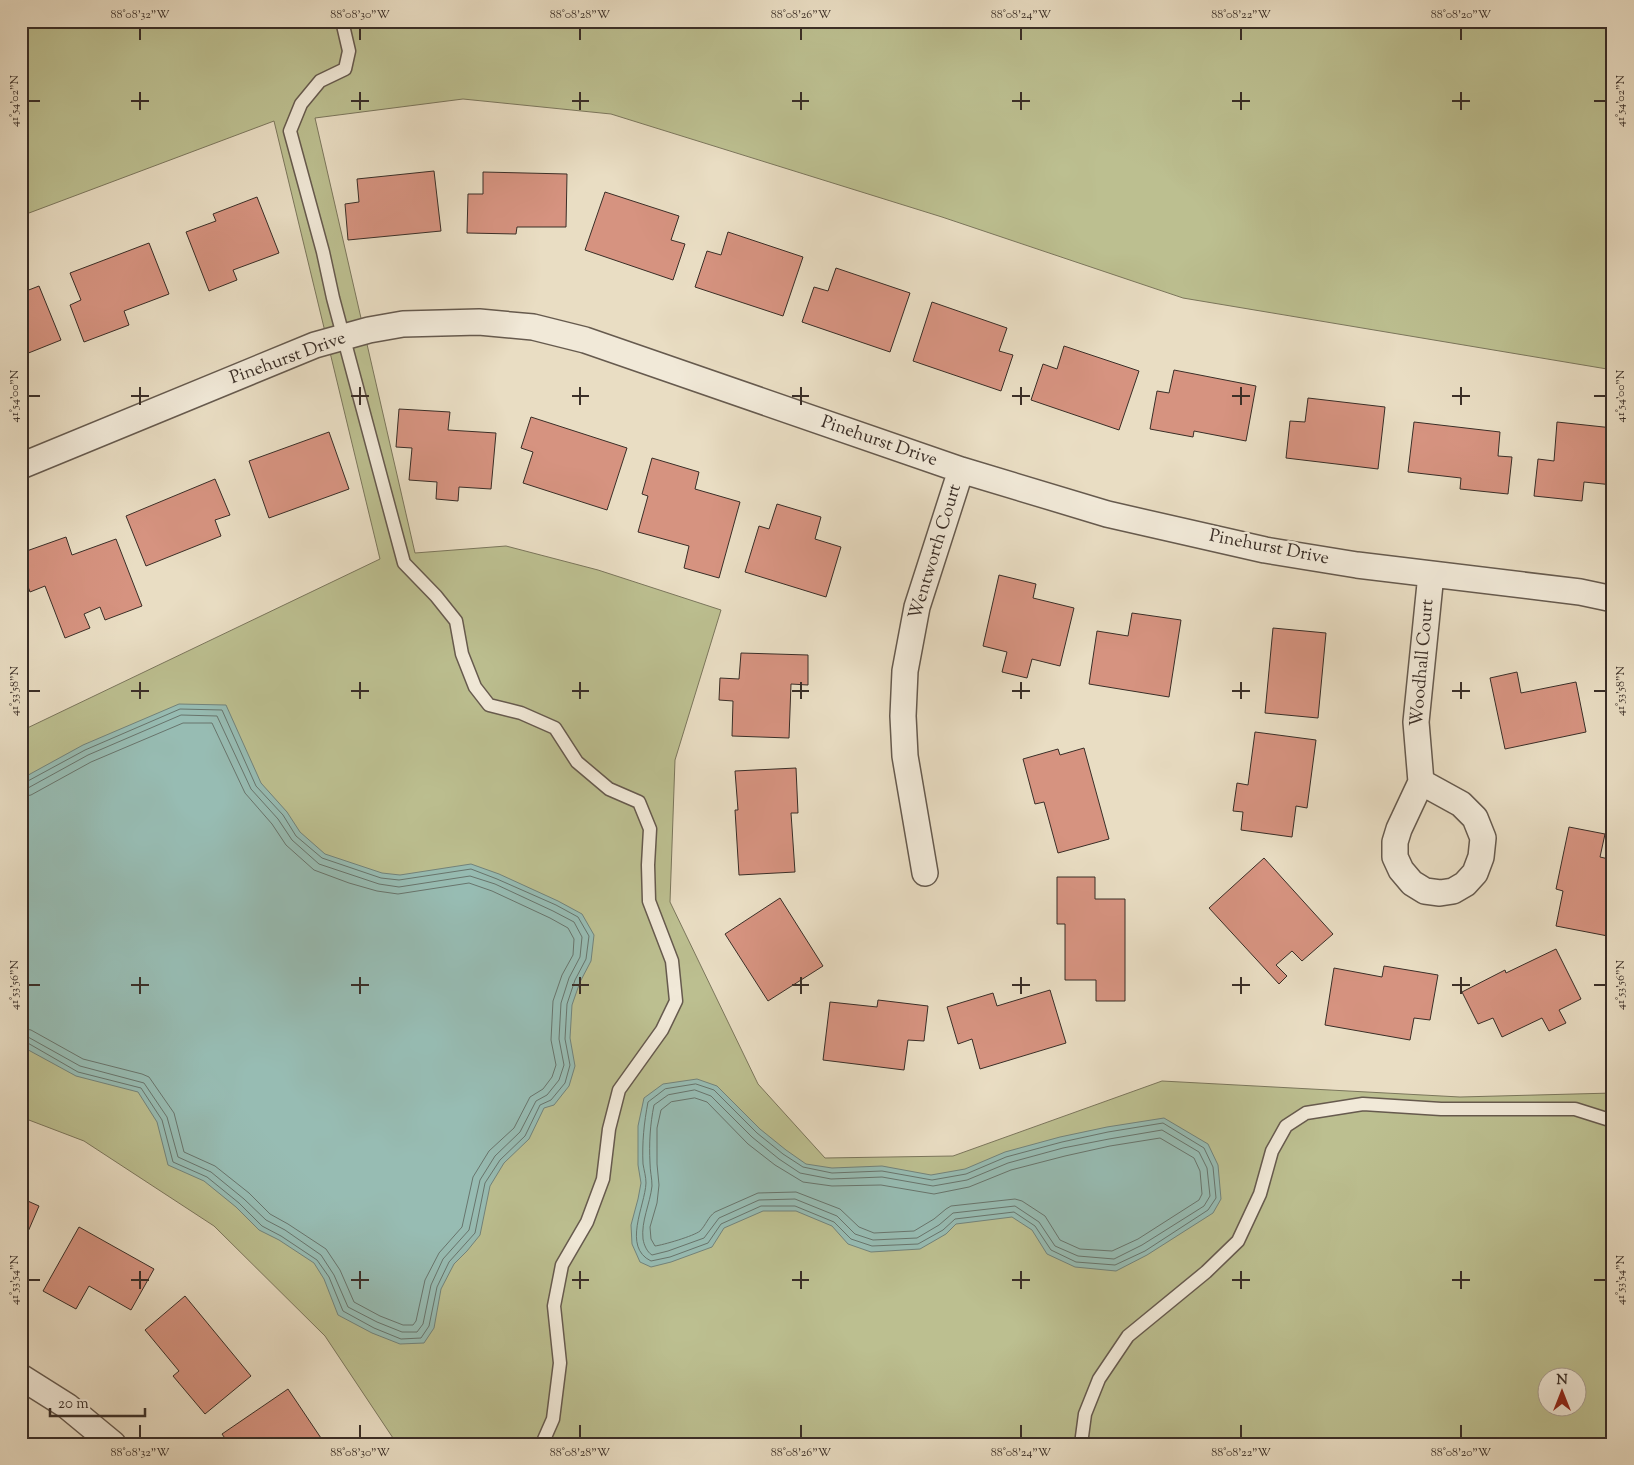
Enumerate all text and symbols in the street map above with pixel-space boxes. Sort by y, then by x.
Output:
text: 88°08'32"W [110,6,170,24]
text: 88°08'30"W [330,6,390,24]
text: 88°08'28"W [550,6,611,24]
text: 88°08'26"W [771,6,832,24]
text: 88°08'24"W [991,6,1052,24]
text: 88°08'22"W [1211,6,1272,24]
text: 88°08'20"W [1431,6,1492,24]
text: 41°54'02"N [6,75,24,127]
text: 41°54'02"N [1612,75,1630,127]
street label: Pinehurst Drive [226,326,350,392]
text: 41°54'00"N [6,369,24,422]
text: 41°54'00"N [1612,369,1630,422]
street label: Pinehurst Drive [817,410,941,474]
street label: Wentworth Court [903,481,969,623]
street label: Pinehurst Drive [1207,524,1331,572]
street label: Woodhall Court [1404,598,1442,728]
text: 41°53'58"N [6,666,24,716]
text: 41°53'58"N [1612,666,1630,716]
text: 41°53'56"N [6,960,24,1010]
text: 41°53'56"N [1612,960,1630,1010]
text: 41°53'54"N [6,1255,24,1305]
text: 41°53'54"N [1612,1255,1630,1305]
north arrow [1536,1368,1586,1418]
text: N [1556,1371,1568,1391]
scale bar [50,1385,145,1417]
text: 20 m [58,1394,89,1415]
text: 88°08'32"W [110,1444,170,1462]
text: 88°08'30"W [330,1444,390,1462]
text: 88°08'28"W [550,1444,611,1462]
text: 88°08'26"W [771,1444,832,1462]
text: 88°08'24"W [991,1444,1052,1462]
text: 88°08'22"W [1211,1444,1272,1462]
text: 88°08'20"W [1431,1444,1492,1462]

